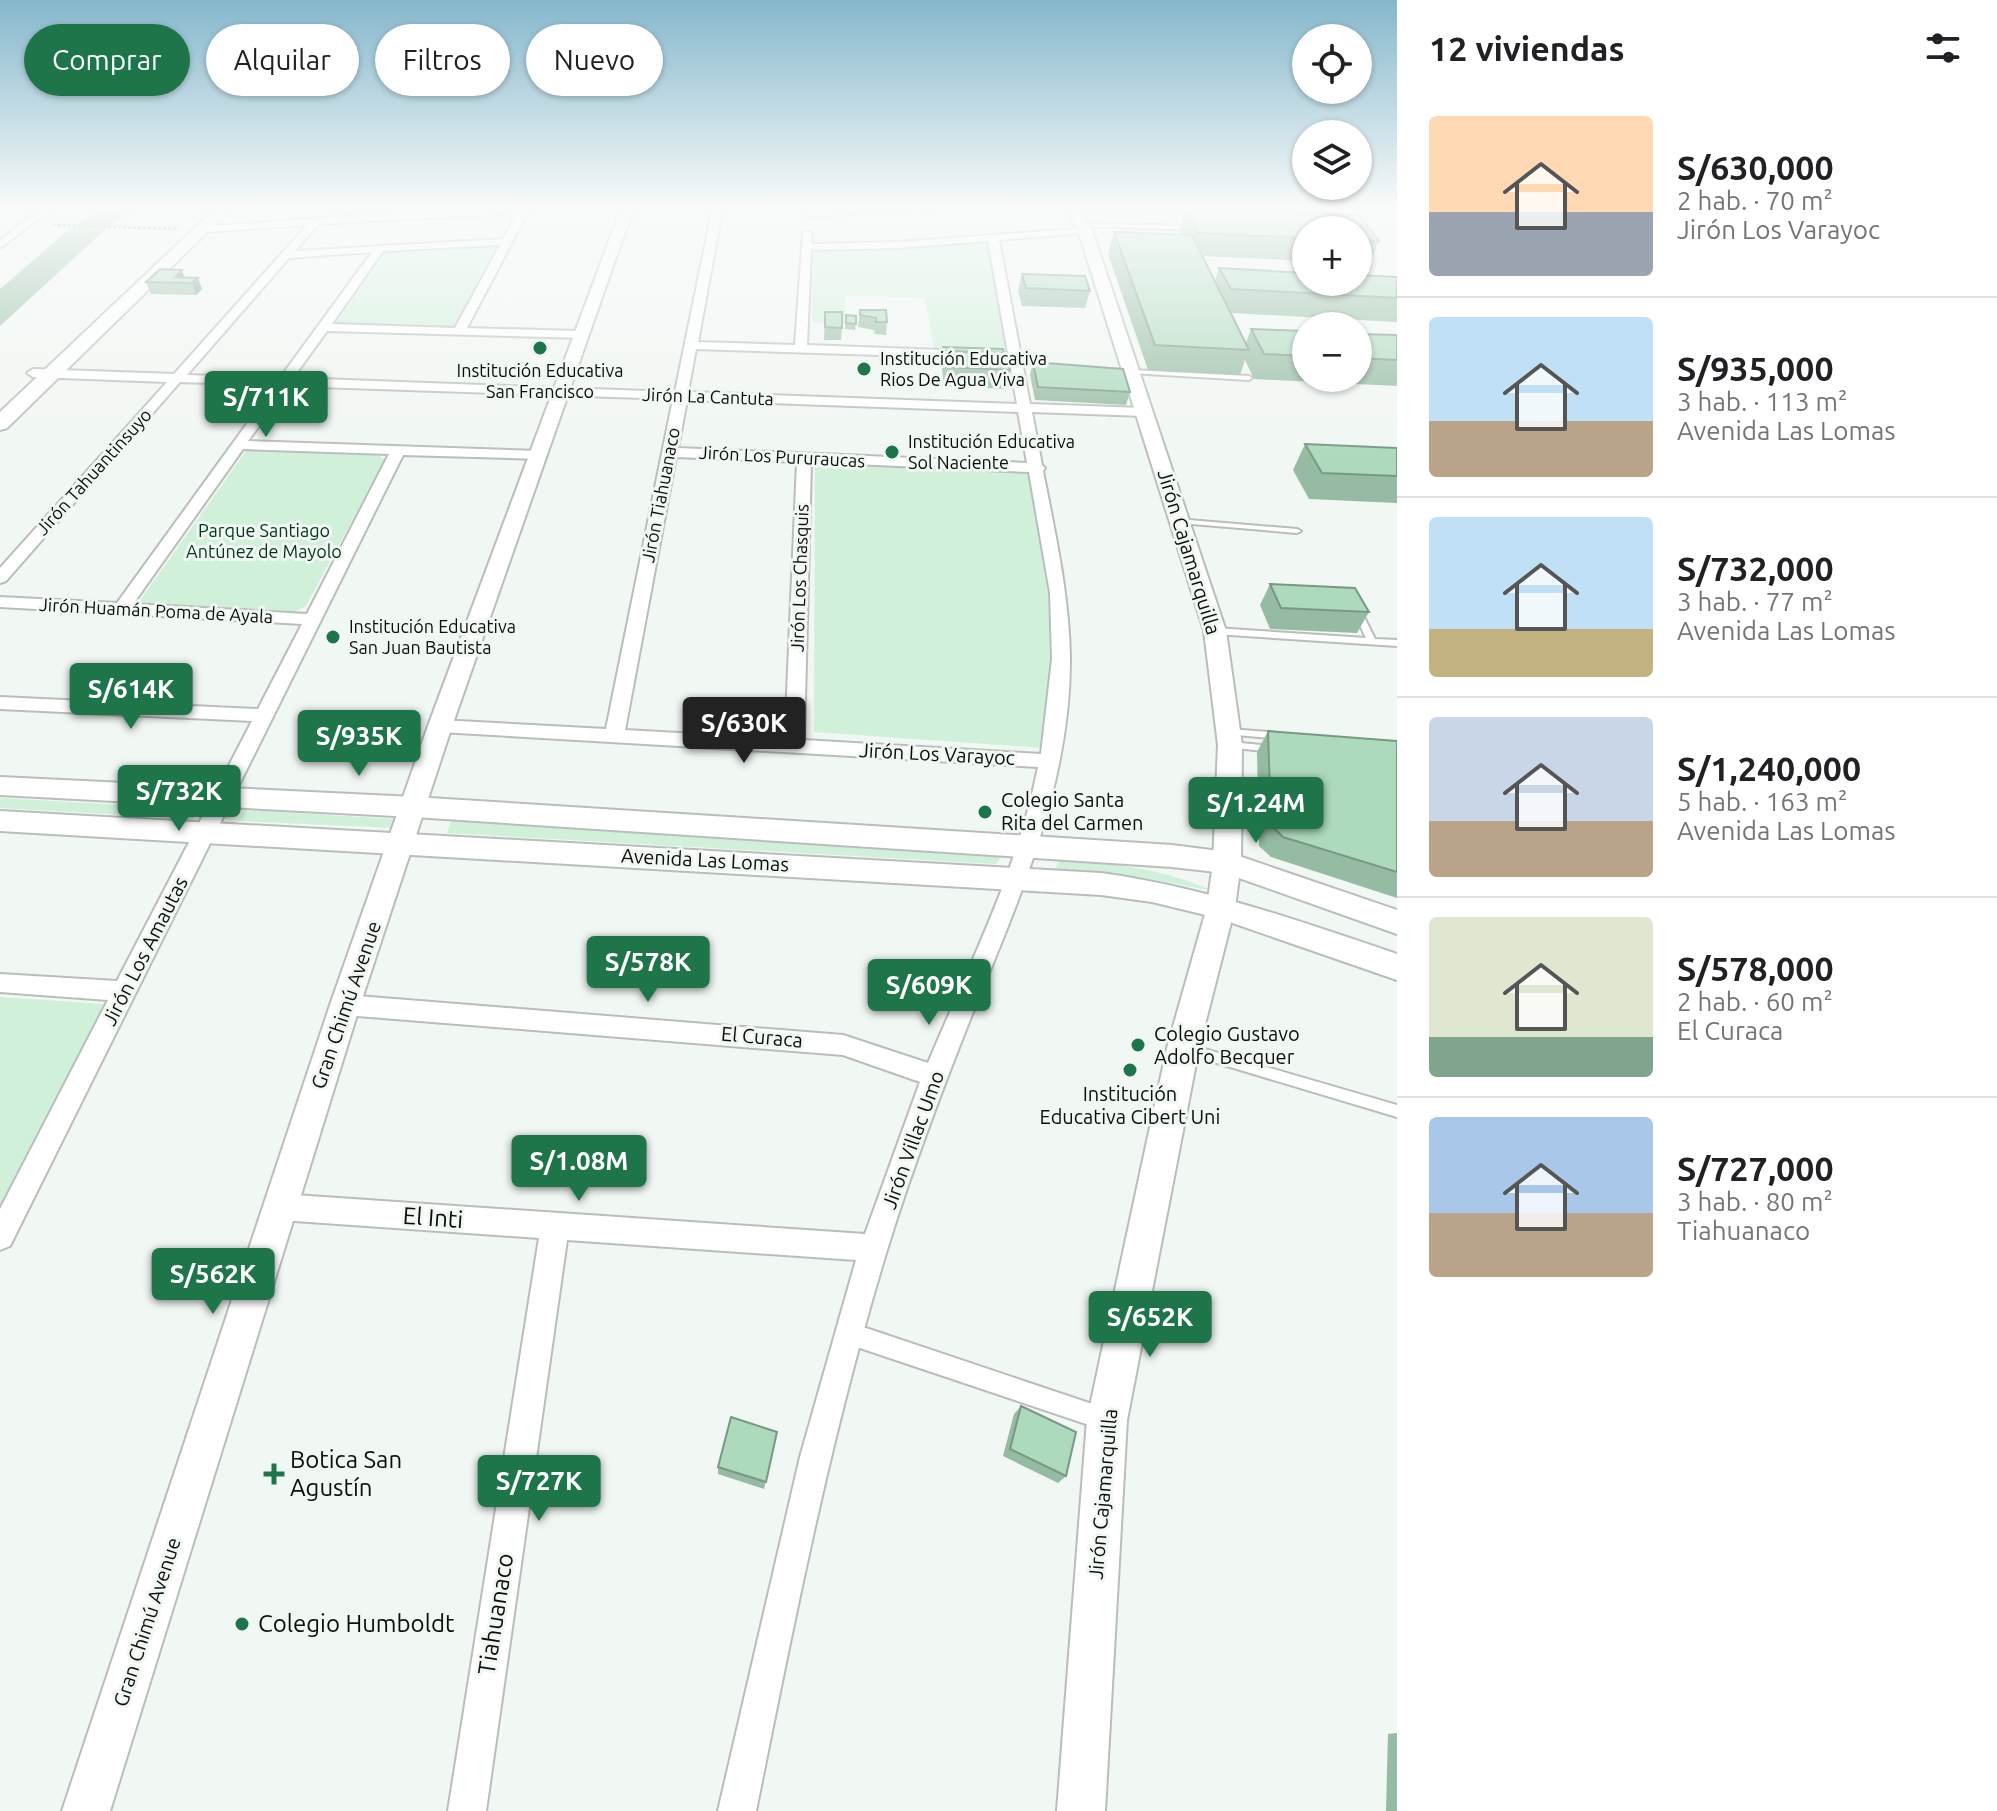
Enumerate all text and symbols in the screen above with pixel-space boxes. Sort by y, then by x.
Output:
chip: Comprar [24,24,190,96]
chip: Alquilar [206,24,359,96]
chip: Filtros [375,24,510,96]
chip: Nuevo [526,24,663,96]
map controls [1292,24,1372,392]
button: locate [1292,24,1372,104]
icon: filters [1921,26,1965,70]
text: 12 viviendas [1429,29,1625,67]
button: layers [1292,120,1372,200]
icon: home [1493,148,1589,244]
text: S/630,000 [1677,148,1834,186]
text: 2 hab. · 70 m² [1677,186,1833,215]
text: Jirón Los Varayoc [1677,215,1880,244]
button: + [1292,216,1372,296]
button: − [1292,312,1372,392]
marker: Institución Educativa San Francisco [531,339,549,357]
place label: Institución Educativa Rios De Agua Viva [880,348,1047,389]
icon: home [1493,349,1589,445]
text: S/935,000 [1677,349,1834,387]
place label: Institución Educativa San Francisco [457,360,623,401]
marker: Institución Educativa Rios De Agua Viva [855,360,873,378]
pin: S/711K [201,371,331,439]
text: S/711K [223,382,309,411]
street label: Jirón La Cantuta [642,384,774,408]
text: 3 hab. · 113 m² [1677,387,1847,416]
street label: Jirón Tahuantinsuyo [31,404,155,538]
text: Avenida Las Lomas [1677,416,1896,445]
street label: Jirón Tiahuanaco [637,426,683,564]
place label: Institución Educativa Sol Naciente [908,431,1075,472]
street label: Jirón Los Pururaucas [698,442,866,470]
marker: Institución Educativa Sol Naciente [883,443,901,461]
street label: Jirón Cajamarquilla [1153,466,1226,637]
street label: Jirón Los Chasquis [786,503,812,652]
park label: Parque Santiago Antúnez de Mayolo [186,520,342,561]
icon: home [1493,549,1589,645]
text: S/732,000 [1677,549,1834,587]
text: 3 hab. · 77 m² [1677,587,1833,616]
street label: Jirón Huamán Poma de Ayala [39,594,274,626]
place label: Institución Educativa San Juan Bautista [349,616,516,657]
text: Avenida Las Lomas [1677,616,1896,645]
marker: Institución Educativa San Juan Bautista [324,628,342,646]
pin: S/614K [66,663,196,731]
text: S/614K [88,674,174,703]
pin: S/630K [679,697,809,765]
text: S/630K [701,708,787,737]
pin: S/935K [294,710,424,778]
text: S/935K [316,721,402,750]
street label: Jirón Los Varayoc [858,738,1016,769]
icon: home [1493,749,1589,845]
text: S/1,240,000 [1677,749,1861,787]
pin: S/732K [114,765,244,833]
text: S/732K [136,776,222,805]
pin: S/1.24M [1182,777,1330,845]
text: 5 hab. · 163 m² [1677,787,1847,816]
place label: Colegio Santa Rita del Carmen [1001,788,1143,834]
text: S/1.24M [1207,788,1305,817]
marker: Colegio Santa Rita del Carmen [976,803,994,821]
text: Avenida Las Lomas [1677,816,1896,845]
street label: Avenida Las Lomas [620,844,790,875]
street label: Jirón Los Amautas [97,873,192,1029]
street label: Gran Chimú Avenue [306,918,385,1092]
pin: S/578K [583,936,713,1004]
text: S/578K [605,947,691,976]
icon: home [1493,949,1589,1045]
text: S/578,000 [1677,949,1834,987]
pin: S/609K [864,959,994,1027]
text: S/609K [886,970,972,999]
text: 2 hab. · 60 m² [1677,987,1833,1016]
text: El Curaca [1677,1016,1783,1045]
street label: El Curaca [720,1021,804,1052]
place label: Colegio Gustavo Adolfo Becquer [1154,1022,1300,1068]
marker: Colegio Gustavo Adolfo Becquer [1129,1036,1147,1054]
marker: Institución Educativa Cibert Uni [1121,1061,1139,1079]
street label: Jirón Villac Umo [877,1068,948,1212]
place label: Institución Educativa Cibert Uni [1040,1082,1220,1128]
pin: S/1.08M [505,1135,653,1203]
text: S/1.08M [530,1146,628,1175]
icon: home [1493,1149,1589,1245]
text: S/727,000 [1677,1149,1834,1187]
text: 3 hab. · 80 m² [1677,1187,1833,1216]
street label: El Inti [402,1202,464,1233]
text: Tiahuanaco [1677,1216,1810,1245]
pin: S/562K [148,1248,278,1316]
text: S/562K [170,1259,256,1288]
pin: S/652K [1085,1291,1215,1359]
text: S/652K [1107,1302,1193,1331]
street label: Jirón Cajamarquilla [1084,1408,1121,1580]
place label: Botica San Agustín [290,1446,402,1501]
pin: S/727K [474,1455,604,1523]
marker: Botica San Agustín [265,1465,283,1483]
text: S/727K [496,1466,582,1495]
street label: Gran Chimú Avenue [108,1534,185,1709]
street label: Tiahuanaco [473,1551,518,1677]
place label: Colegio Humboldt [258,1610,455,1637]
marker: Colegio Humboldt [233,1615,251,1633]

